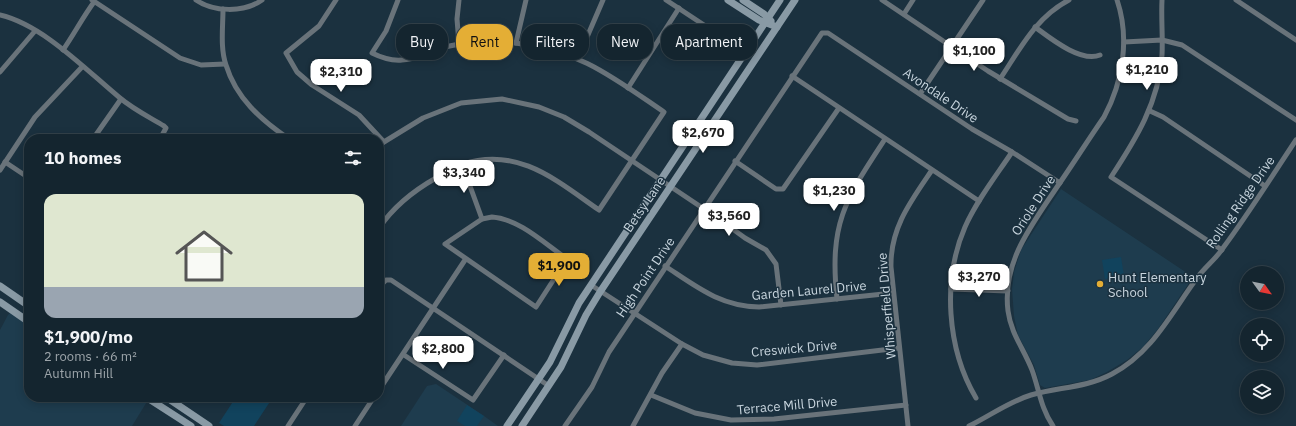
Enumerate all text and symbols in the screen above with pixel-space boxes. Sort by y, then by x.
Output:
chip: Buy [396,24,448,60]
chip: Rent [456,24,513,60]
chip: Filters [521,24,589,60]
chip: New [597,24,653,60]
chip: Apartment [661,24,757,60]
pin: $1,100 [941,38,1007,72]
text: $1,100 [952,42,996,59]
pin: $1,210 [1114,57,1180,91]
pin: $2,310 [308,59,374,93]
text: $1,210 [1125,61,1169,78]
text: $2,310 [319,63,363,80]
street label: Avondale Drive [900,64,982,127]
pin: $2,670 [670,120,736,154]
text: $2,670 [681,124,725,141]
text: 10 homes [44,147,121,169]
icon: filters [342,147,364,169]
street label: Rolling Ridge Drive [1202,153,1279,252]
pin: $3,340 [431,160,497,194]
text: $3,340 [442,164,486,181]
street label: Oriole Drive [1008,172,1059,239]
street label: Betsy Lane [620,173,669,235]
pin: $1,230 [801,178,867,212]
text: $1,230 [812,182,856,199]
pin: $3,560 [696,203,762,237]
text: $3,560 [707,207,751,224]
icon: home [168,220,240,292]
street label: High Point Drive [612,234,678,321]
street label: Whisperfield Drive [873,252,900,360]
pin: $1,900 [526,253,592,287]
text: $1,900 [537,257,581,274]
pin: $3,270 [946,264,1012,298]
north arrow [1240,266,1284,310]
map controls [1240,266,1284,414]
text: $3,270 [957,268,1001,285]
place label: Hunt Elementary School [1108,269,1207,301]
street label: Garden Laurel Drive [751,277,867,304]
marker: Hunt Elementary School [1095,279,1105,289]
button: locate [1240,318,1284,362]
text: $1,900/mo [44,326,133,348]
pin: $2,800 [410,336,476,370]
street label: Creswick Drive [750,336,838,361]
text: $2,800 [421,340,465,357]
text: 2 rooms · 66 m² [44,348,137,365]
text: Autumn Hill [44,365,113,382]
button: layers [1240,370,1284,414]
street label: Terrace Mill Drive [736,393,838,418]

